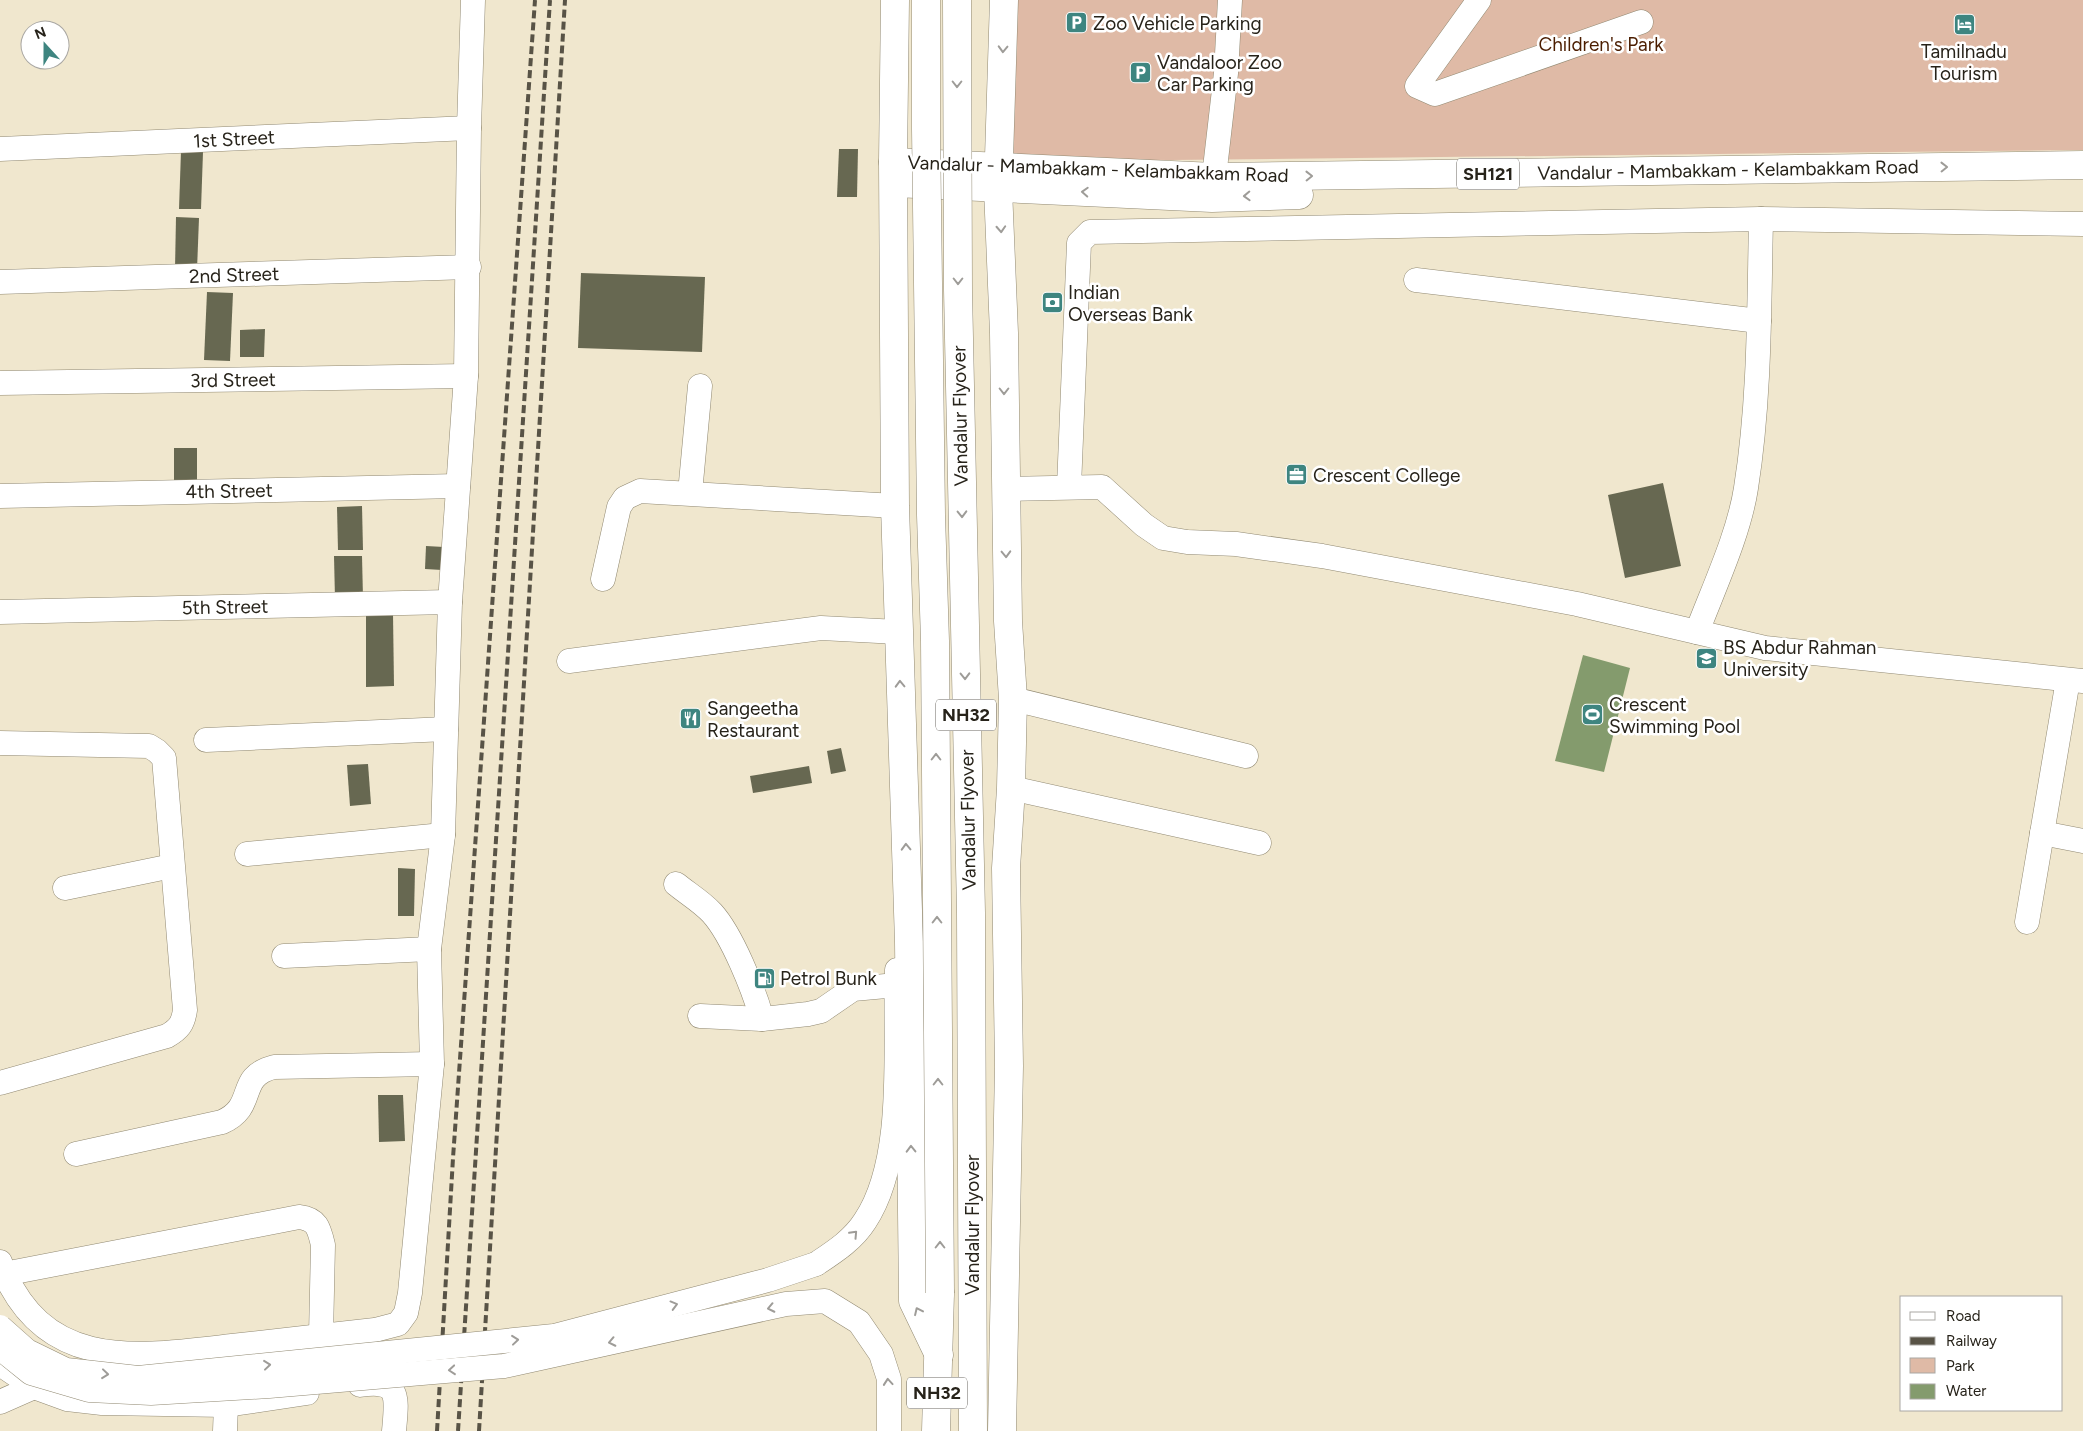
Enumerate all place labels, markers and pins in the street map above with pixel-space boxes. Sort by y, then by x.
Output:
parking icon: Zoo Vehicle Parking [1065,11,1089,35]
place label: Zoo Vehicle Parking [1093,12,1262,35]
hotel icon: Tamilnadu Tourism [1952,13,1976,37]
place label: Tamilnadu Tourism [1921,40,2007,85]
place label: Vandaloor Zoo Car Parking [1157,51,1282,96]
parking icon: Vandaloor Zoo Car Parking [1129,61,1153,85]
place label: Indian Overseas Bank [1068,281,1194,326]
bank icon: Indian Overseas Bank [1040,291,1064,315]
office icon: Crescent College [1285,463,1309,487]
place label: Crescent College [1313,464,1460,487]
place label: BS Abdur Rahman University [1723,636,1876,681]
school or university icon: BS Abdur Rahman University [1695,646,1719,670]
place label: Crescent Swimming Pool [1609,693,1740,738]
place label: Sangeetha Restaurant [707,697,799,742]
sports icon: Crescent Swimming Pool [1581,703,1605,727]
restaurant icon: Sangeetha Restaurant [679,707,703,731]
fuel station icon: Petrol Bunk [752,966,776,990]
place label: Petrol Bunk [780,967,877,990]

